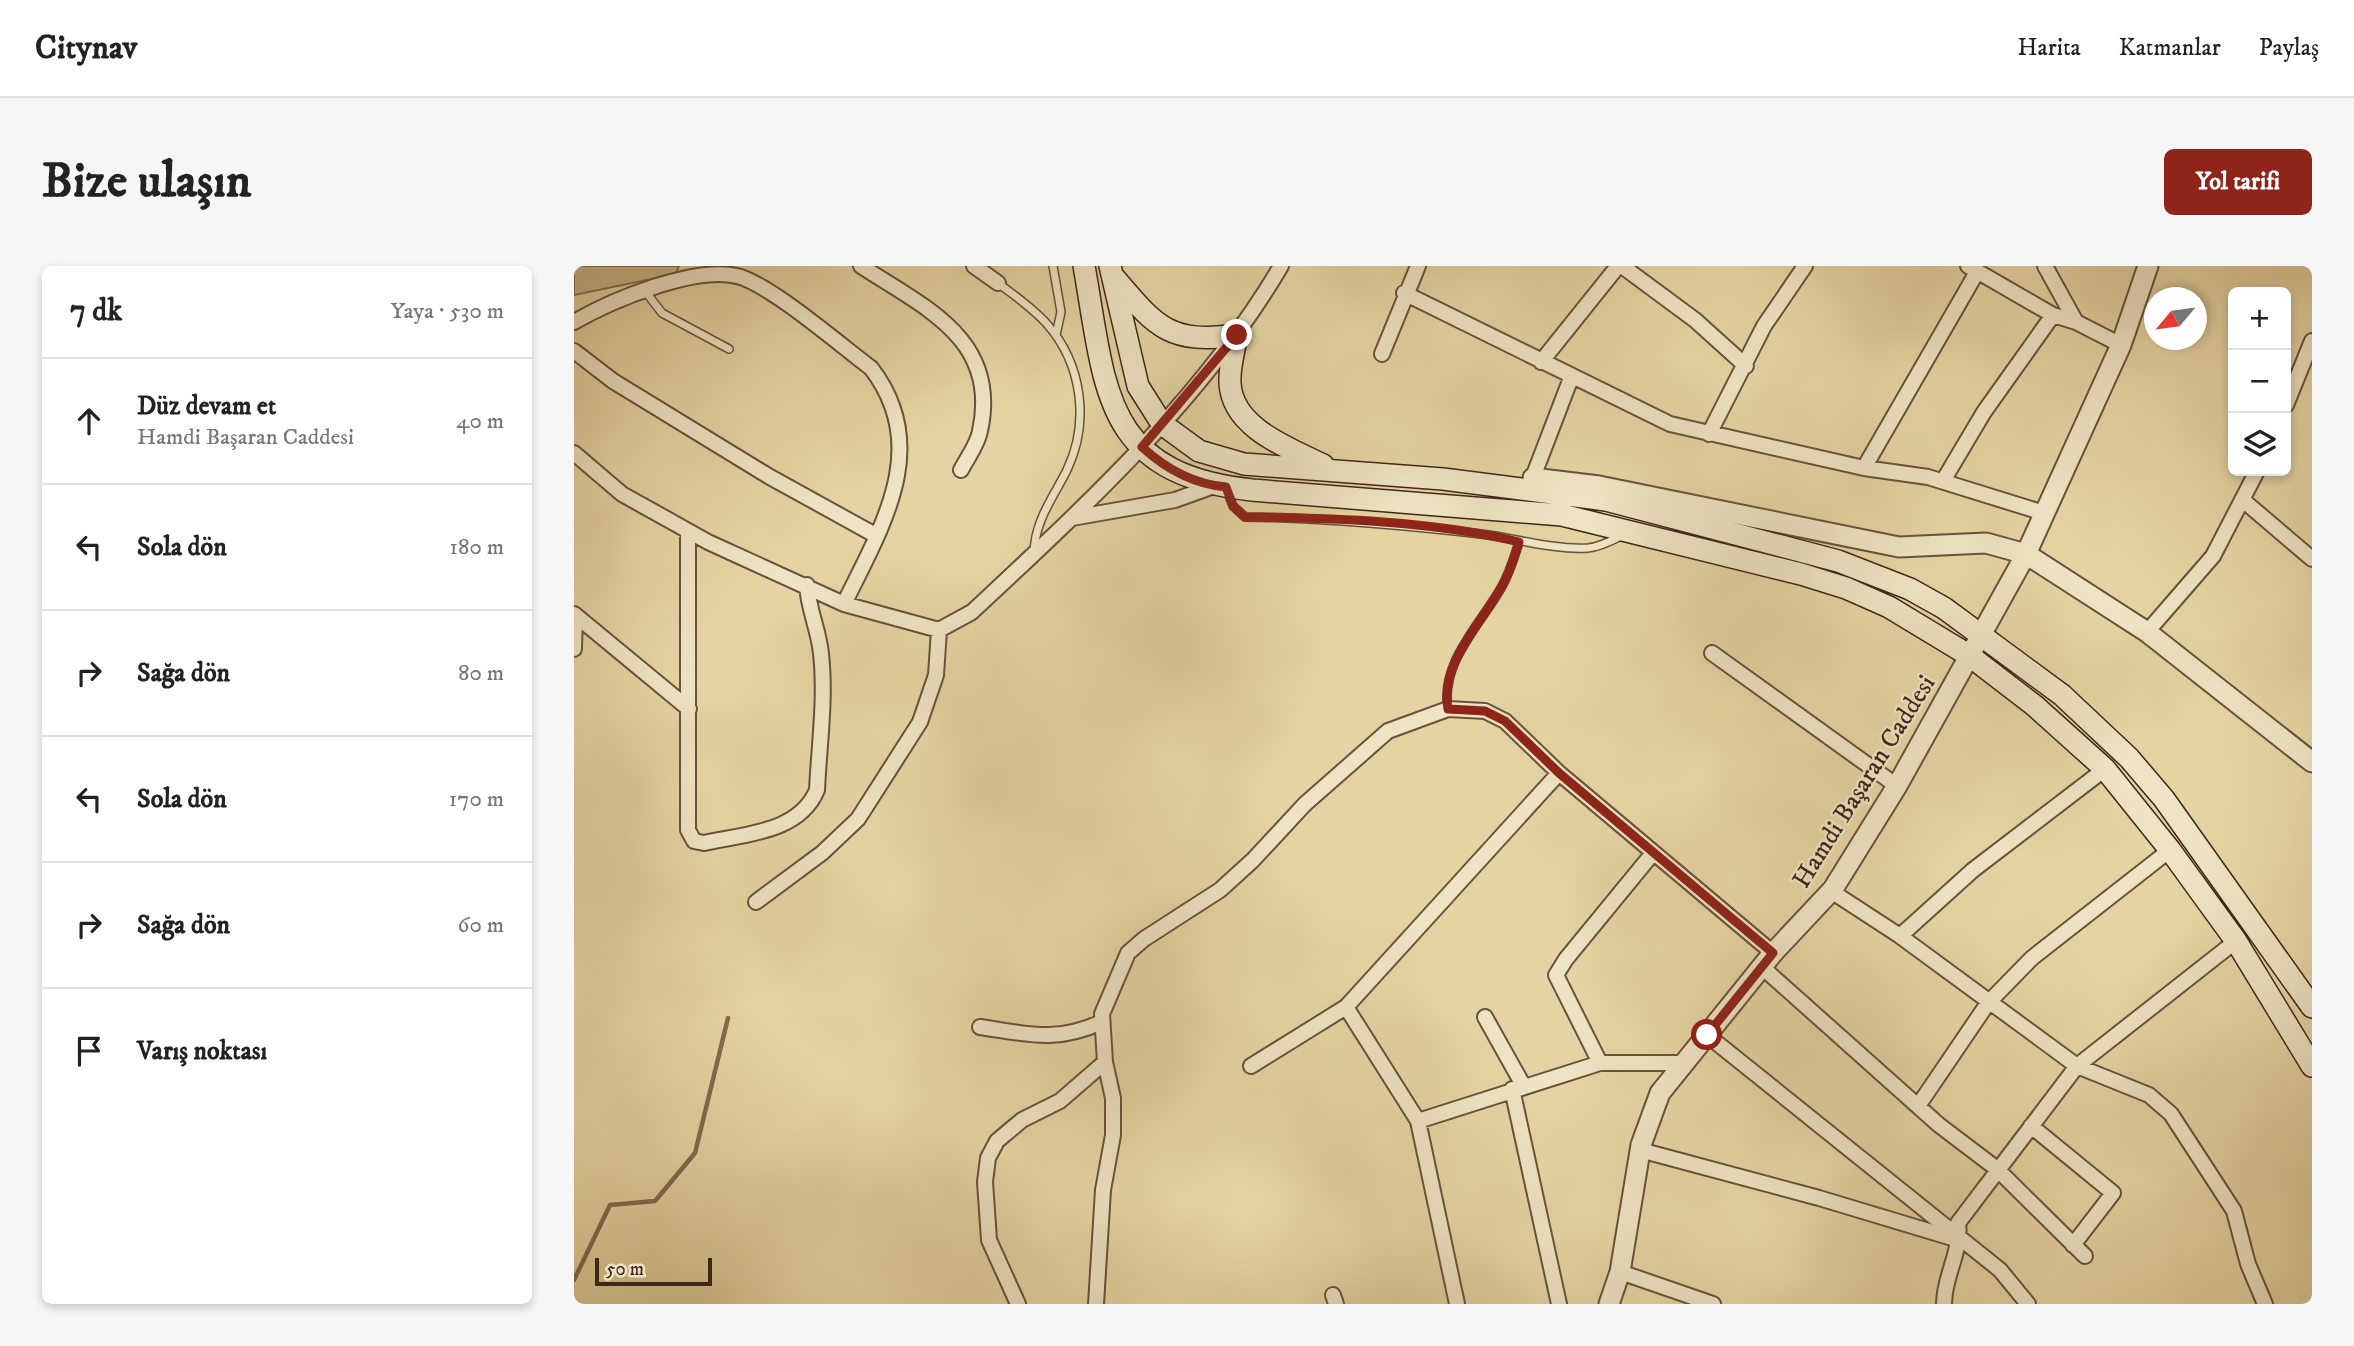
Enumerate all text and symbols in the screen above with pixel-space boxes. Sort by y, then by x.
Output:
text: Citynav [35,28,137,69]
text: Harita [2017,33,2081,63]
text: Katmanlar [2119,33,2221,63]
text: Paylaş [2259,33,2319,63]
button: Yol tarifi [2164,149,2312,215]
text: Bize ulaşın [42,151,251,213]
north arrow [2144,287,2207,350]
map controls [2228,287,2291,476]
button: + [2228,287,2291,350]
text: 7 dk [70,293,122,330]
text: Yaya · 530 m [391,297,504,326]
route end [1221,319,1252,350]
button: − [2228,350,2291,413]
text: Düz devam et [137,390,276,423]
icon: ahead [70,402,108,440]
text: 40 m [456,407,504,436]
button: layers [2228,413,2291,476]
text: Hamdi Başaran Caddesi [137,423,354,452]
icon: left [70,528,108,566]
text: Sola dön [137,531,227,564]
text: 180 m [449,533,504,562]
icon: right [70,654,108,692]
text: Sağa dön [137,657,230,690]
text: 80 m [458,659,504,688]
street label: Hamdi Başaran Caddesi [1785,669,1943,894]
icon: left [70,780,108,818]
text: Sola dön [137,783,227,816]
text: 170 m [449,785,504,814]
icon: right [70,906,108,944]
text: Sağa dön [137,909,230,942]
text: 60 m [457,911,504,940]
route start [1691,1019,1722,1050]
icon: arrive [70,1032,108,1070]
text: Varış noktası [137,1035,267,1068]
scale bar [595,1255,712,1287]
text: 50 m [606,1258,644,1281]

